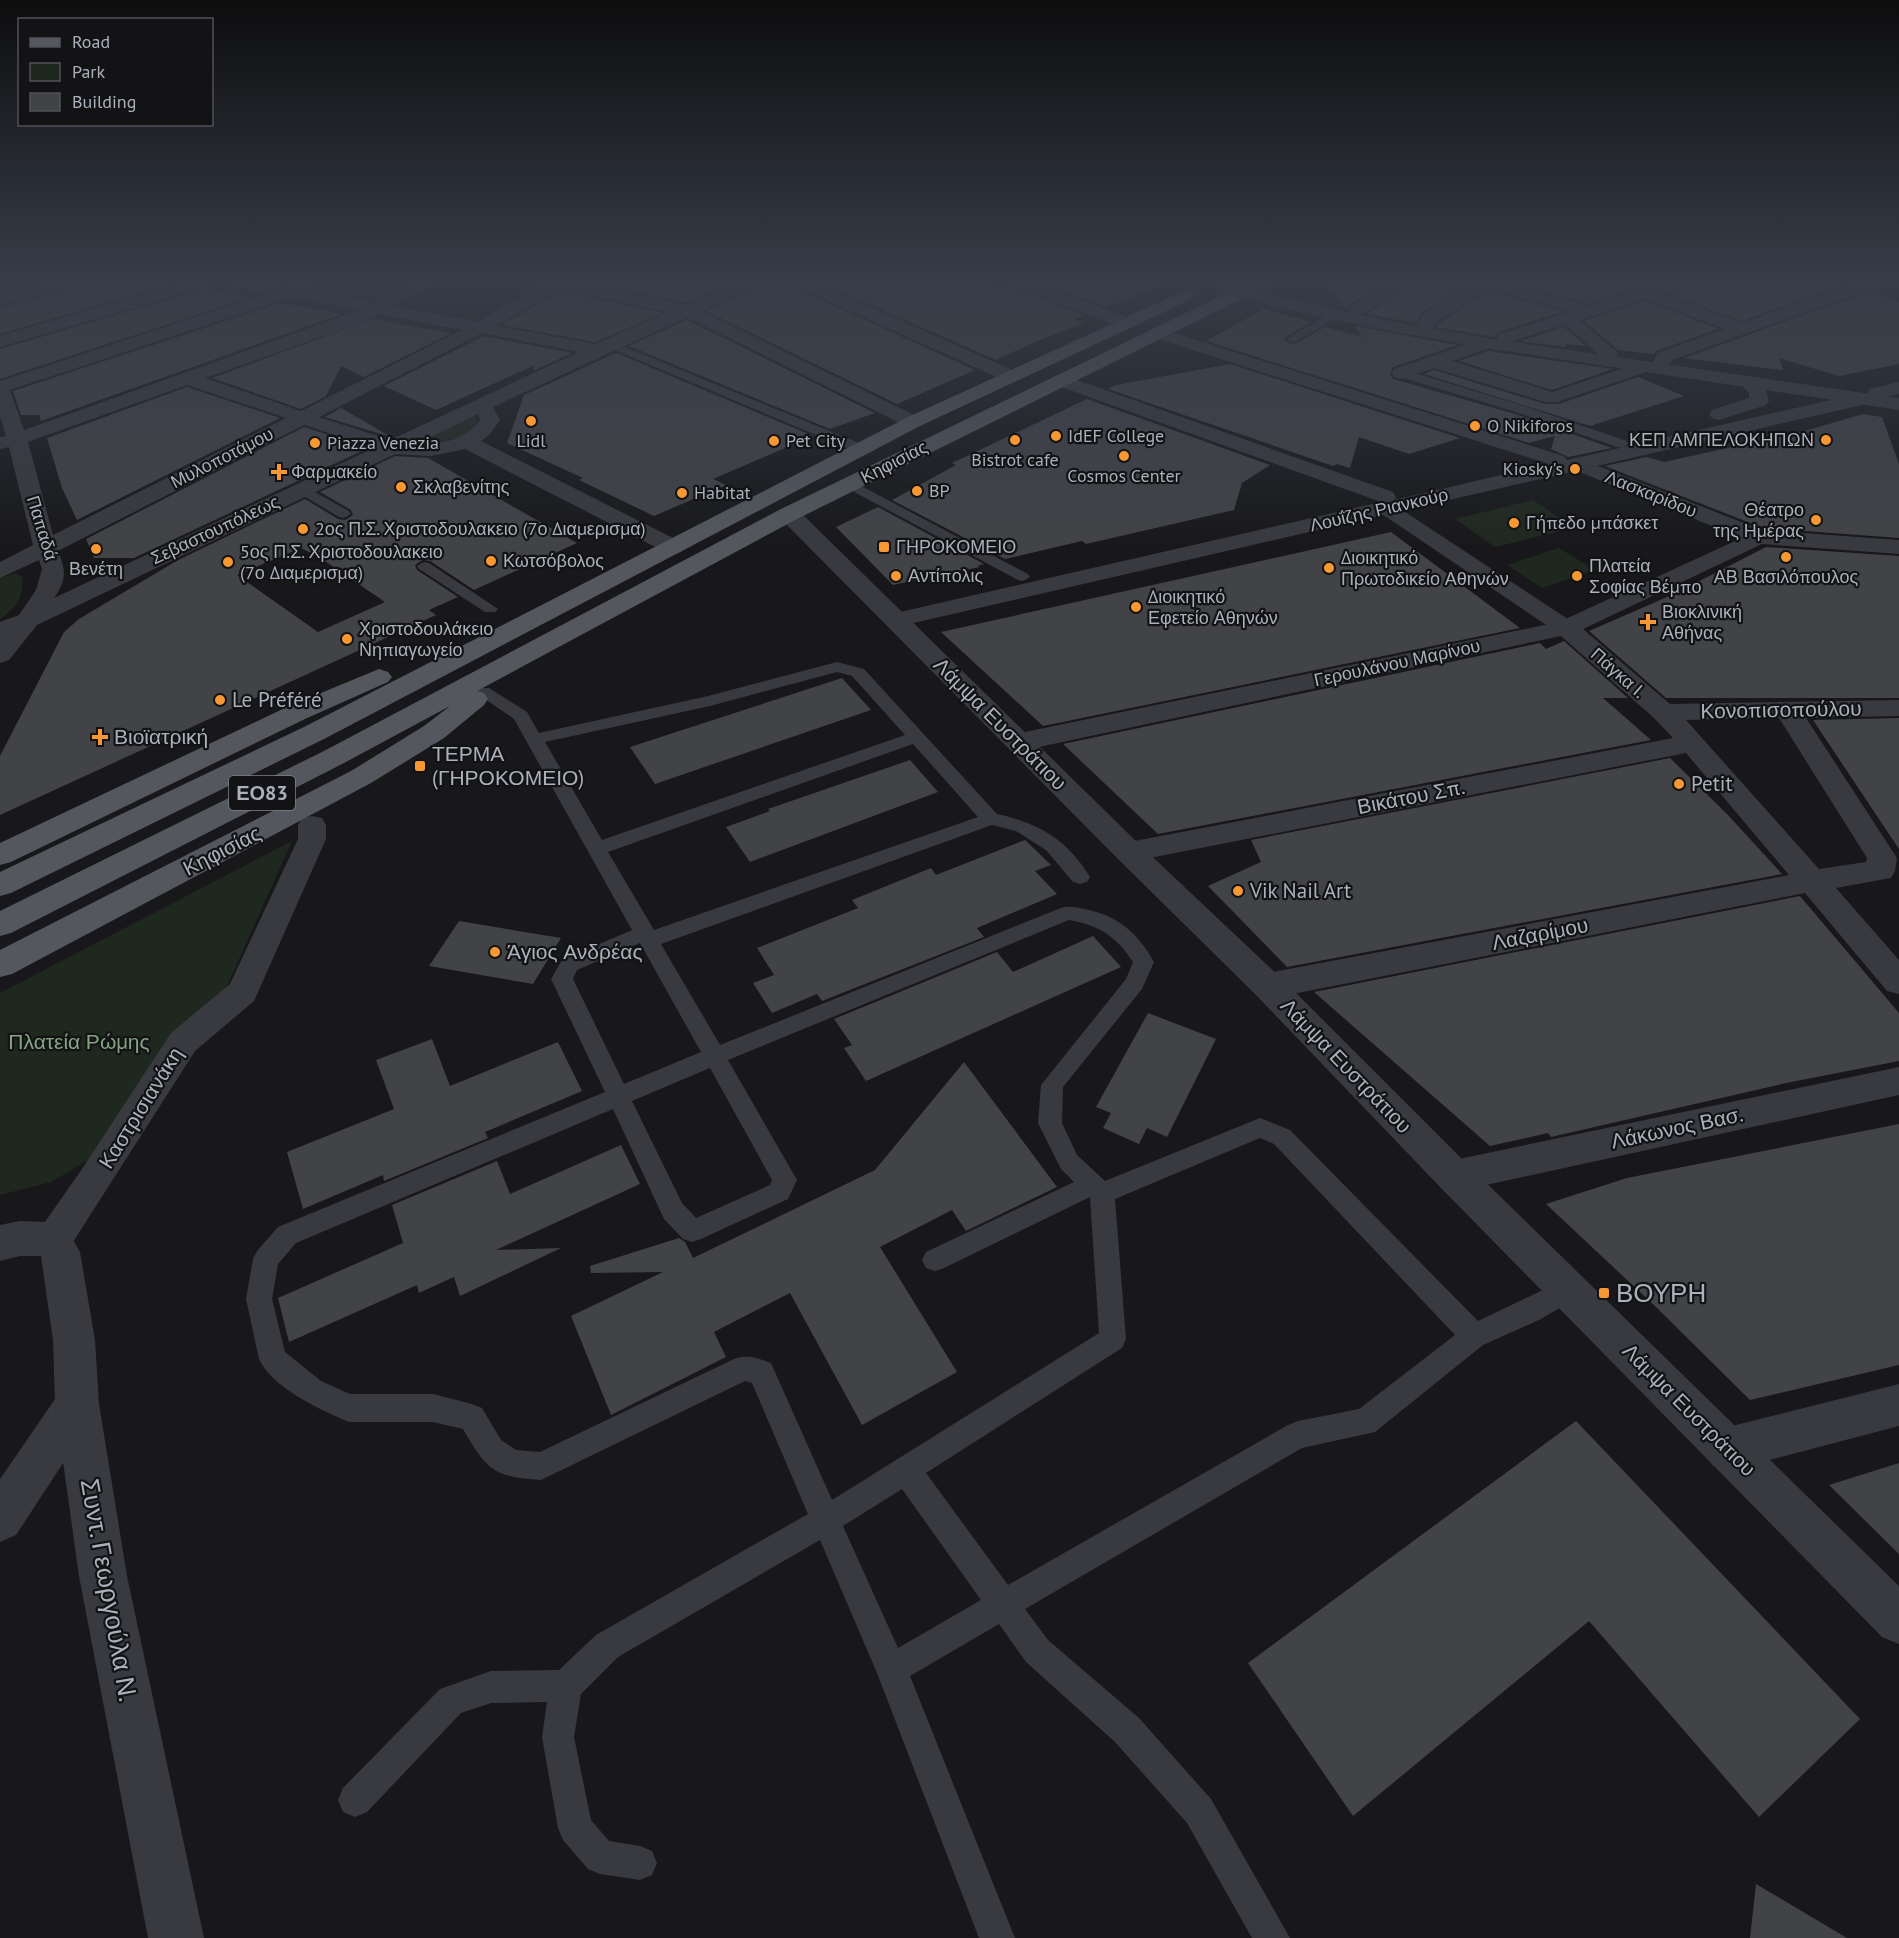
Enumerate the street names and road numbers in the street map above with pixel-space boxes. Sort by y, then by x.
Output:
street label: Μυλοποτάμου [167,422,277,493]
street label: Κηφισίας [857,435,931,488]
street label: Λασκαρίδου [1602,465,1700,522]
street label: Λουΐζης Ριανκούρ [1307,482,1450,537]
street label: Σεβαστουπόλεως [147,490,283,569]
street label: Παπαδά [22,493,63,563]
street label: Γερουλάνου Μαρίνου [1312,634,1482,691]
street label: Πάγκα Ι. [1586,643,1651,703]
street label: Λάμψα Ευστράτιου [928,651,1073,796]
street label: Κονοπισοπούλου [1700,695,1862,724]
street label: Βικάτου Σπ. [1355,773,1467,820]
road number: ΕΟ83 [229,776,295,810]
street label: Κηφισίας [178,819,265,882]
street label: Λαζαρίμου [1489,911,1590,956]
street label: Λάμψα Ευστράτιου [1275,992,1418,1139]
street label: Καστρισιανάκη [92,1042,189,1174]
street label: Λάκωνος Βασ. [1608,1100,1745,1155]
street label: Λάμψα Ευστράτιου [1617,1337,1762,1482]
street label: Συντ. Γεωργούλα Ν. [74,1476,145,1704]

